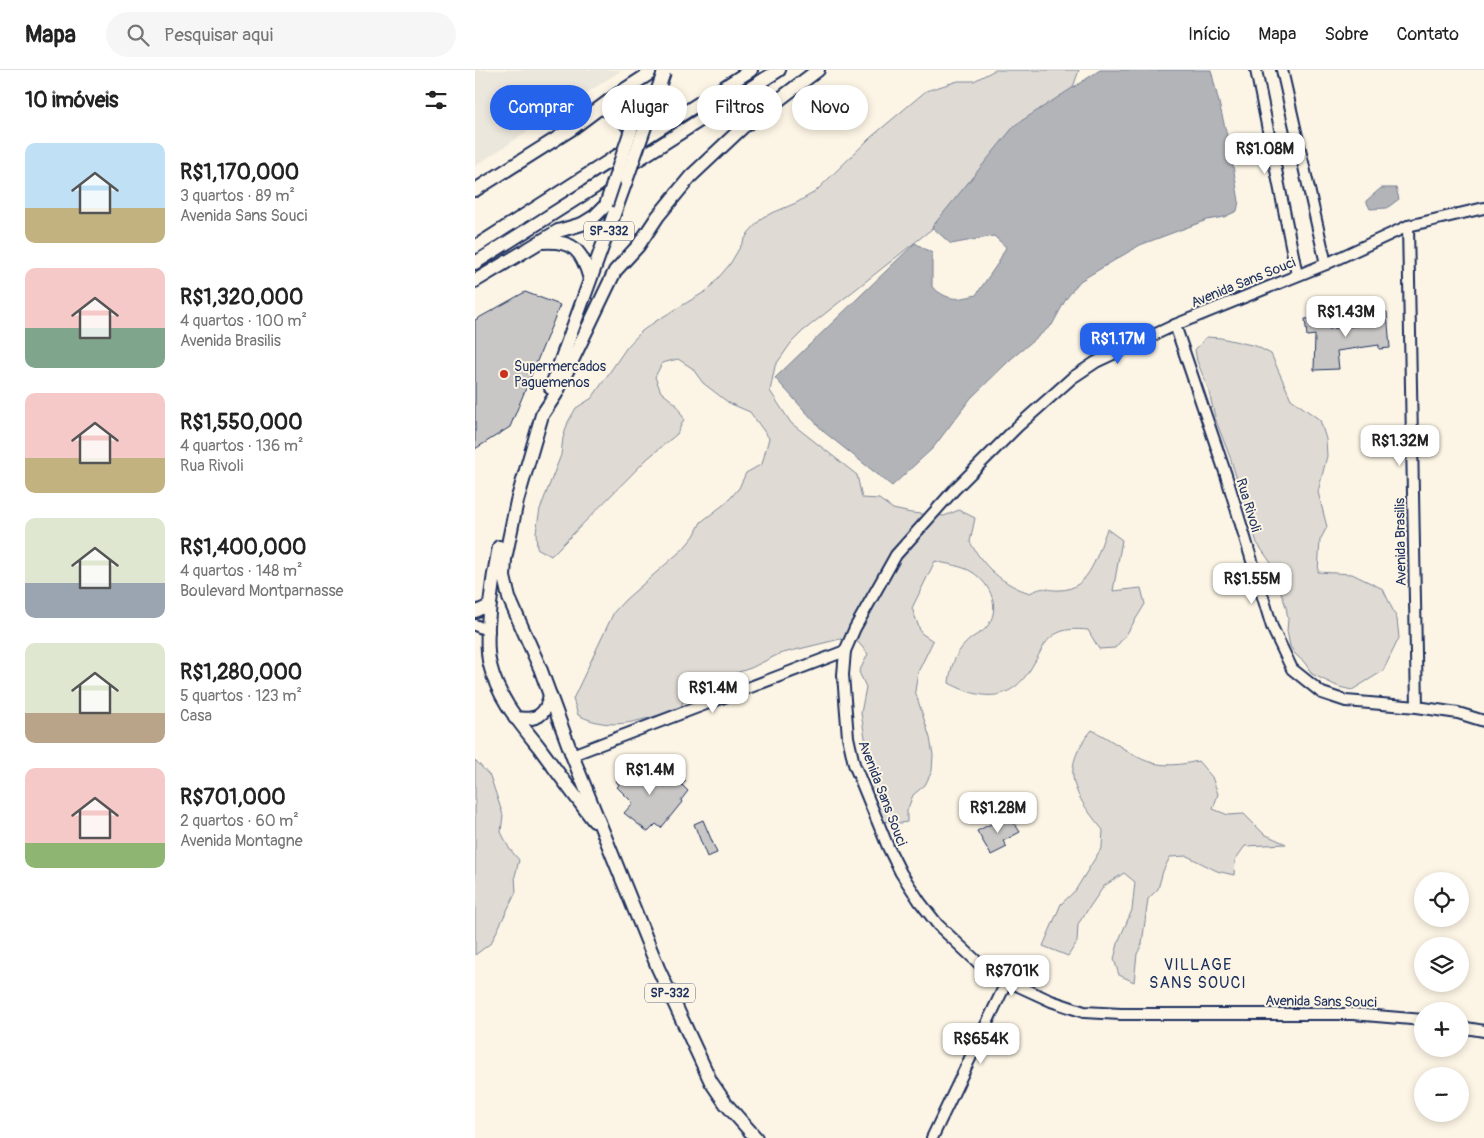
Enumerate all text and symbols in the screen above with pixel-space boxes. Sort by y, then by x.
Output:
search box [106,12,456,57]
text: Mapa [25,20,76,49]
icon: search [124,21,152,49]
text: Pesquisar aqui [164,23,273,47]
text: Início [1188,23,1230,46]
text: Mapa [1258,23,1296,46]
text: Sobre [1324,23,1368,46]
text: Contato [1396,23,1459,46]
chip: Comprar [490,85,592,130]
chip: Alugar [602,85,687,130]
chip: Filtros [697,85,782,130]
chip: Novo [792,85,868,130]
icon: filters [422,86,450,114]
text: 10 imóveis [25,87,118,114]
pin: R$1.08M [1219,132,1311,175]
text: R$1.08M [1236,139,1294,159]
text: R$1,170,000 [180,159,299,186]
icon: home [65,163,125,223]
text: 3 quartos · 89 m² [180,186,295,206]
text: Avenida Sans Souci [180,206,307,226]
road number: SP-332 [584,222,634,240]
street label: Avenida Sans Souci [1188,254,1299,311]
text: R$1,320,000 [180,284,303,311]
icon: home [65,288,125,348]
pin: R$1.43M [1300,296,1392,338]
text: R$1.43M [1317,302,1375,322]
text: 4 quartos · 100 m² [180,311,307,331]
pin: R$1.17M [1072,322,1164,365]
text: R$1.17M [1091,329,1145,349]
text: Avenida Brasilis [180,331,281,351]
place label: Supermercados Paguemenos [514,358,607,391]
marker: Supermercados Paguemenos [498,368,510,380]
text: R$1,550,000 [180,409,303,436]
icon: home [65,413,125,473]
pin: R$1.32M [1354,424,1446,467]
text: R$1.32M [1371,431,1429,451]
text: 4 quartos · 136 m² [180,436,303,456]
text: Rua Rivoli [180,456,243,476]
street label: Rua Rivoli [1232,476,1265,535]
street label: Avenida Brasilis [1391,497,1410,586]
text: R$1,400,000 [180,534,306,561]
icon: home [65,538,125,598]
text: 4 quartos · 148 m² [180,561,303,581]
pin: R$1.55M [1206,562,1298,605]
text: R$1.55M [1224,569,1280,589]
text: Boulevard Montparnasse [180,581,343,601]
text: R$1,280,000 [180,659,302,686]
icon: home [65,663,125,723]
pin: R$1.4M [672,672,754,714]
text: R$1.4M [689,678,737,698]
text: 5 quartos · 123 m² [180,686,302,706]
text: Casa [180,706,212,726]
street label: Avenida Sans Souci [855,738,911,849]
pin: R$1.4M [609,754,691,796]
text: R$1.4M [626,760,674,780]
text: R$701,000 [180,784,286,811]
icon: home [65,788,125,848]
pin: R$1.28M [952,792,1044,834]
text: R$1.28M [970,798,1026,818]
text: 2 quartos · 60 m² [180,811,299,831]
text: Avenida Montagne [180,831,303,851]
map controls [1414,872,1469,1122]
button: locate [1414,872,1469,927]
button: layers [1414,937,1469,992]
pin: R$701K [971,954,1053,997]
district label: VILLAGE SANS SOUCI [1149,955,1247,993]
text: R$701K [985,961,1039,981]
road number: SP-332 [645,984,695,1002]
street label: Avenida Sans Souci [1265,992,1377,1011]
button: + [1414,1002,1469,1057]
pin: R$654K [940,1022,1022,1065]
text: R$654K [954,1029,1008,1049]
button: − [1414,1067,1469,1122]

